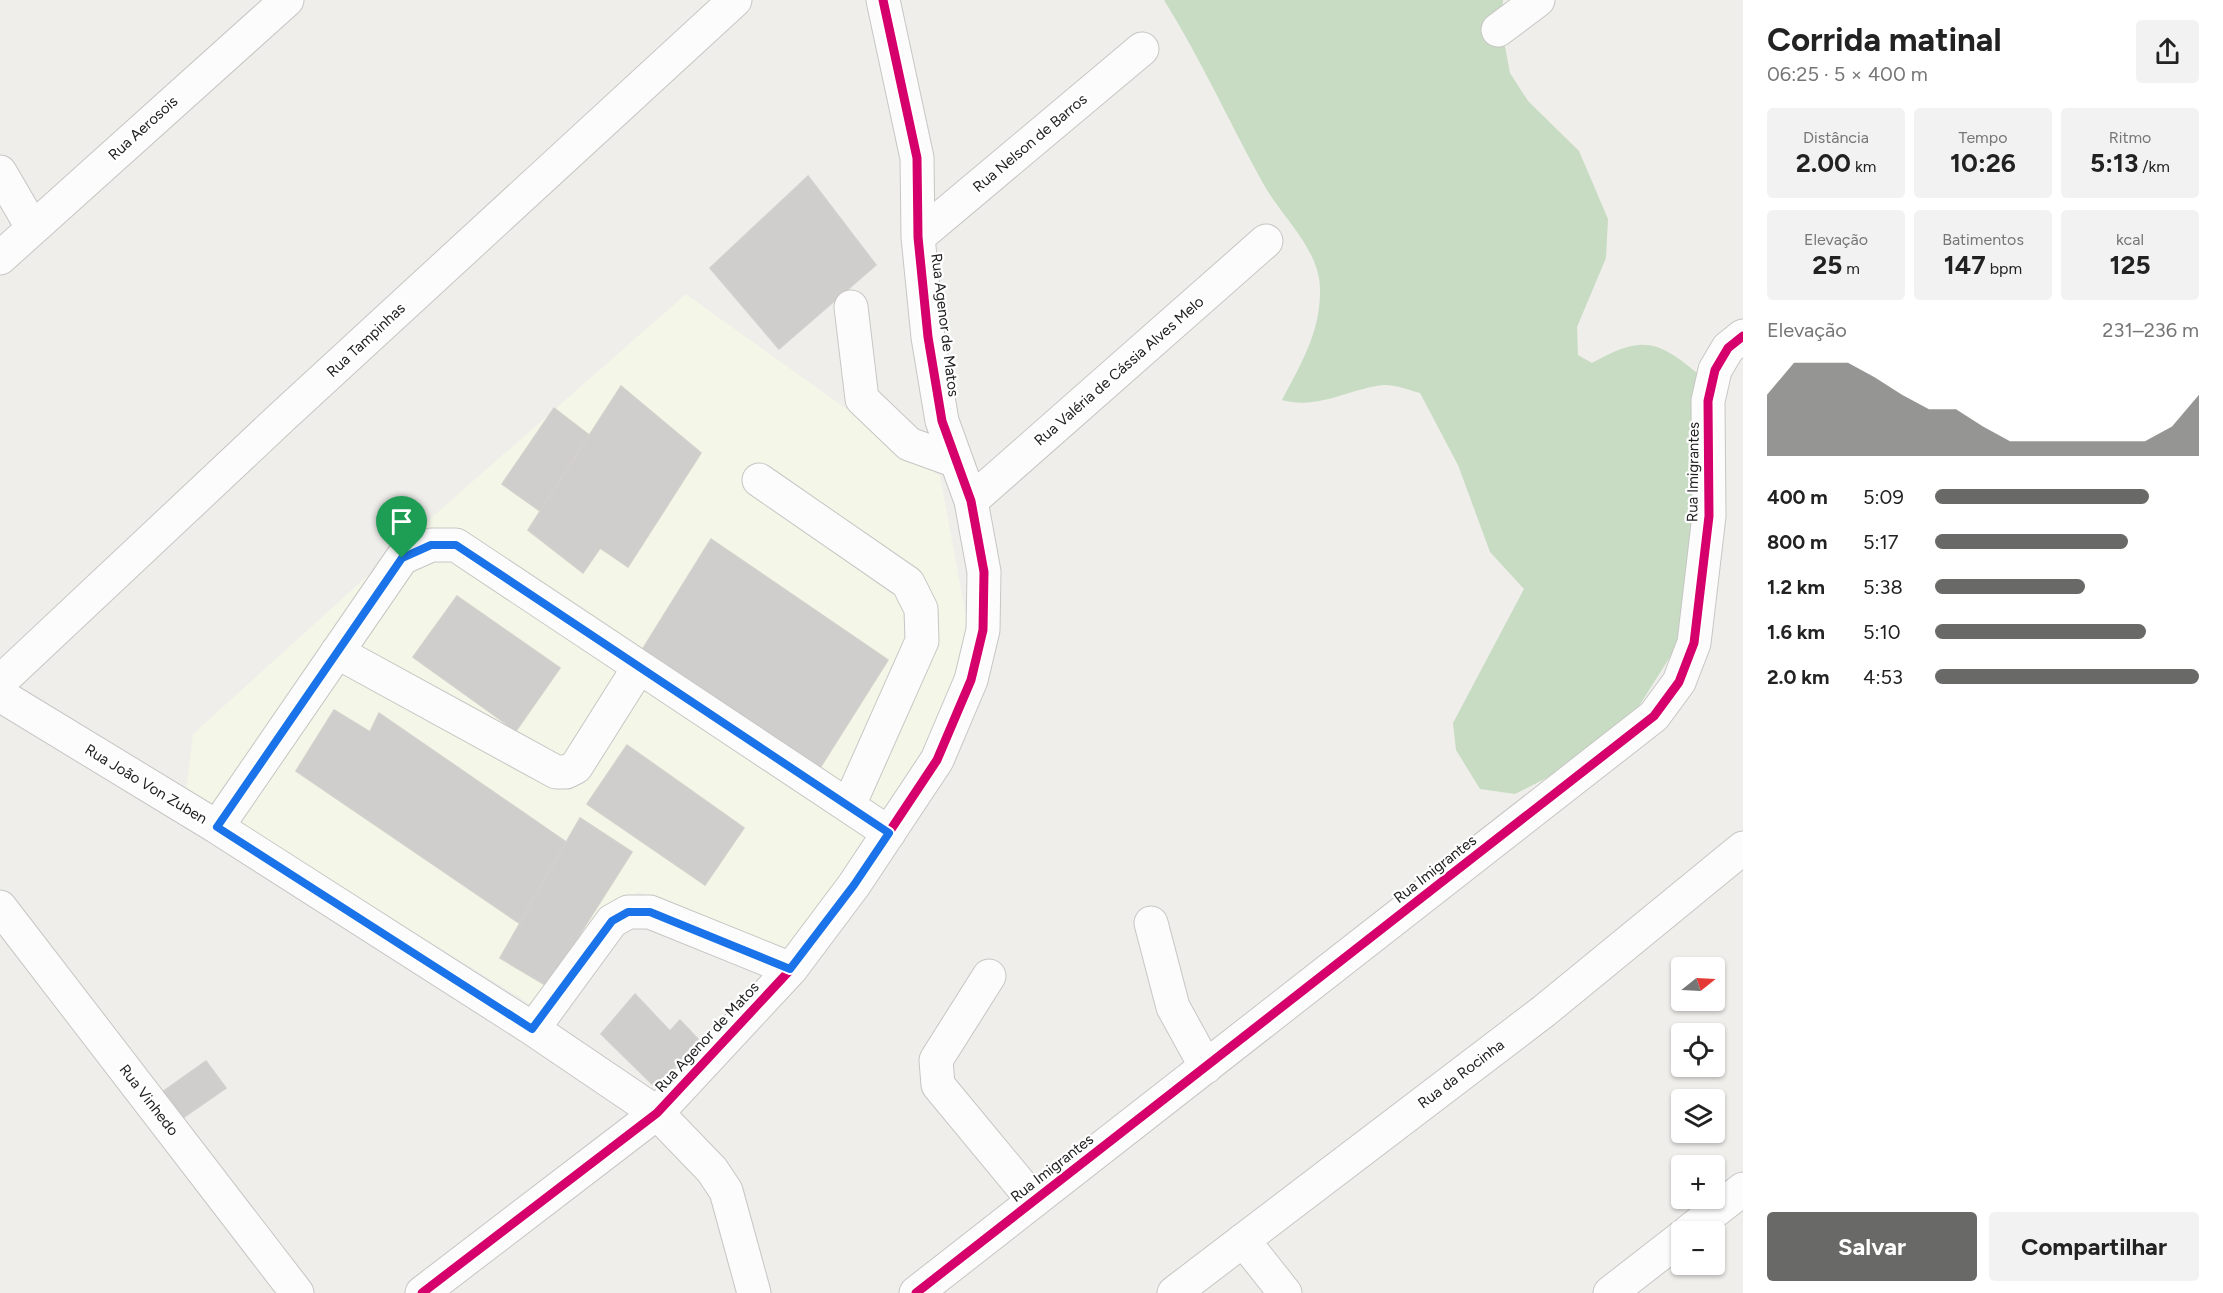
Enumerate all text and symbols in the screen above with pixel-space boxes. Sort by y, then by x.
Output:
text: Corrida matinal [1767,20,2002,59]
button: share [2136,20,2199,83]
text: 06:25 · 5 × 400 m [1767,62,1928,86]
street label: Rua Nelson de Barros [969,90,1091,196]
street label: Rua Aerosois [105,92,181,164]
text: Distância [1803,128,1869,147]
text: Tempo [1959,128,2007,147]
text: Ritmo [2109,128,2151,147]
text: 2.00 [1796,147,1851,179]
text: 10:26 [1950,147,2016,179]
text: 5:13 [2090,147,2138,179]
text: km [1851,157,1876,176]
text: /km [2138,157,2170,176]
text: Elevação [1804,230,1868,249]
text: Batimentos [1942,230,2024,249]
text: kcal [2116,230,2144,249]
text: 25 [1812,249,1842,281]
text: 147 [1944,249,1986,281]
text: 125 [2109,249,2151,281]
street label: Rua Agenor de Matos [927,252,963,398]
text: m [1842,259,1860,278]
text: bpm [1986,259,2022,278]
street label: Rua Valéria de Cássia Alves Melo [1031,292,1208,450]
street label: Rua Tampinhas [323,299,409,381]
text: Elevação [1767,318,1847,342]
text: 231–236 m [2102,318,2199,342]
street label: Rua Imigrantes [1683,422,1703,522]
text: 400 m [1767,485,1828,509]
text: 5:09 [1863,485,1904,509]
pin [376,496,427,558]
icon: arrive [385,505,418,538]
text: 800 m [1767,530,1827,554]
text: 5:17 [1863,530,1899,554]
text: 1.2 km [1767,575,1825,599]
text: 5:38 [1863,575,1903,599]
text: 1.6 km [1767,620,1825,644]
text: 5:10 [1863,620,1901,644]
text: 2.0 km [1767,665,1829,689]
text: 4:53 [1863,665,1903,689]
street label: Rua João Von Zuben [82,740,210,828]
street label: Rua Imigrantes [1390,831,1480,907]
north arrow [1671,957,1725,1011]
map controls [1671,957,1725,1275]
street label: Rua Agenor de Matos [651,978,763,1096]
button: locate [1671,1023,1725,1077]
street label: Rua da Rocinha [1414,1036,1508,1112]
street label: Rua Vinhedo [116,1061,183,1139]
button: layers [1671,1089,1725,1143]
street label: Rua Imigrantes [1007,1130,1097,1206]
button: + [1671,1155,1725,1209]
button: Salvar [1767,1212,1977,1281]
button: Compartilhar [1989,1212,2199,1281]
button: − [1671,1221,1725,1275]

